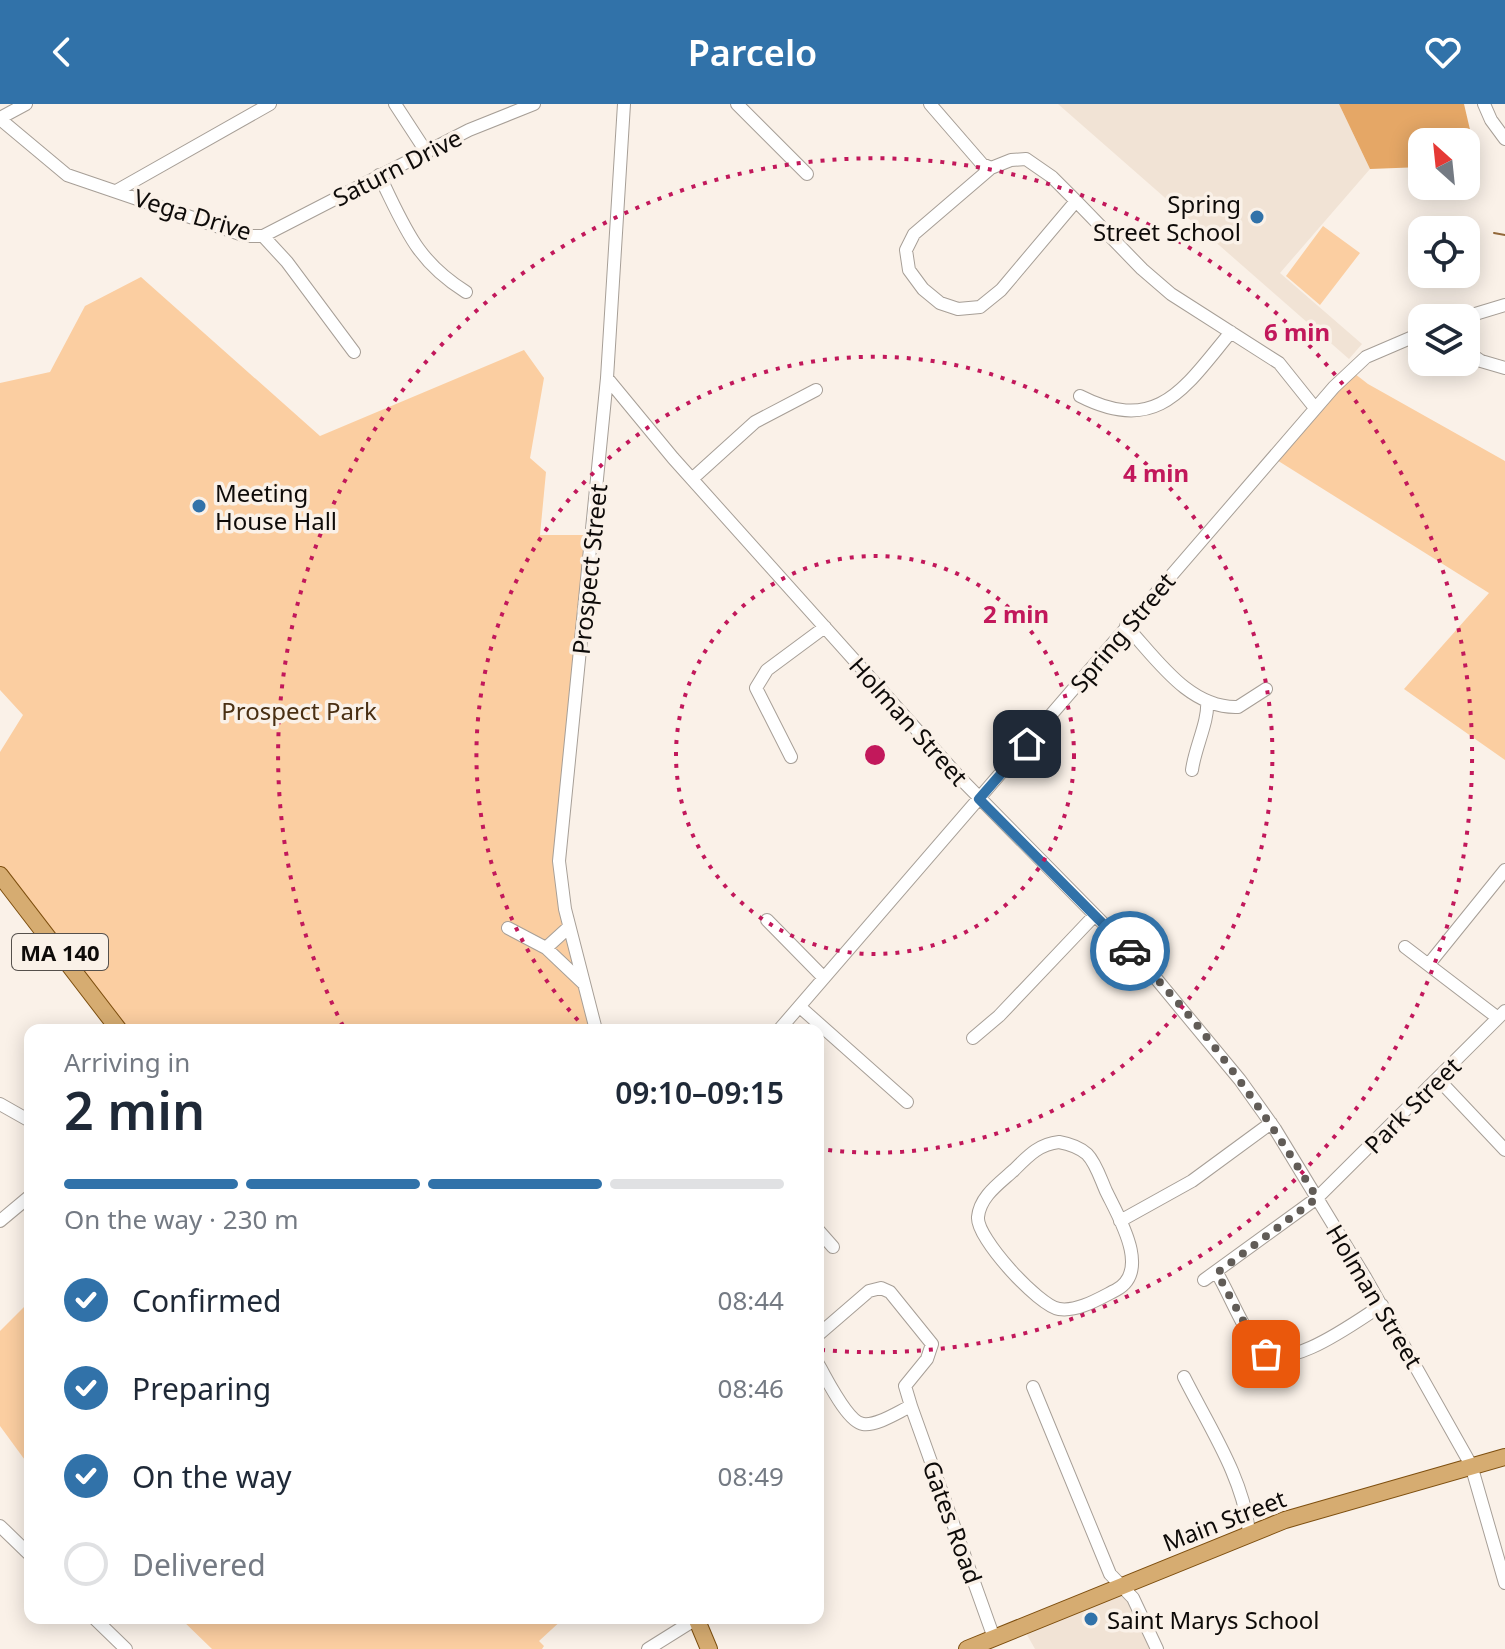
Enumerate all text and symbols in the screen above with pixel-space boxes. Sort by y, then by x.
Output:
text: Parcelo [688,28,817,77]
icon: back [40,30,84,74]
icon: heart [1421,30,1465,74]
street label: Saturn Drive [327,120,467,214]
north arrow [1408,128,1480,200]
map controls [1408,128,1480,376]
street label: Vega Drive [130,180,256,248]
place label: Spring Street School [1093,187,1241,248]
marker: Spring Street School [1248,208,1266,226]
button: locate [1408,216,1480,288]
button: layers [1408,304,1480,376]
text: 6 min [1264,315,1330,348]
text: 4 min [1123,456,1189,489]
place label: Meeting House Hall [215,476,337,537]
street label: Prospect Street [564,482,614,656]
marker: Meeting House Hall [190,497,208,515]
street label: Spring Street [1062,565,1182,699]
text: 2 min [983,597,1049,630]
street label: Holman Street [842,650,976,793]
park label: Prospect Park [221,694,377,727]
pin [993,710,1061,778]
icon: home [1005,722,1049,766]
centre of rings [861,741,889,769]
courier [1090,911,1170,991]
icon: car [1108,929,1152,973]
road number: MA 140 [12,934,108,970]
text: Arriving in [64,1044,190,1080]
street label: Park Street [1357,1049,1468,1160]
text: 09:10–09:15 [615,1072,784,1113]
text: 2 min [64,1074,205,1145]
text: On the way · 230 m [64,1201,298,1237]
street label: Holman Street [1319,1218,1431,1374]
icon: check [64,1278,108,1322]
text: Confirmed [132,1280,282,1321]
text: 08:44 [718,1282,784,1318]
pin [1232,1320,1300,1388]
icon: bag [1244,1332,1288,1376]
icon: check [64,1366,108,1410]
text: Preparing [132,1368,271,1409]
text: 08:46 [718,1370,784,1406]
icon: check [64,1454,108,1498]
text: On the way [132,1456,292,1497]
street label: Gates Road [916,1456,990,1588]
text: 08:49 [718,1458,784,1494]
street label: Main Street [1158,1481,1291,1559]
text: Delivered [132,1544,266,1585]
place label: Saint Marys School [1107,1603,1319,1636]
marker: Saint Marys School [1082,1610,1100,1628]

